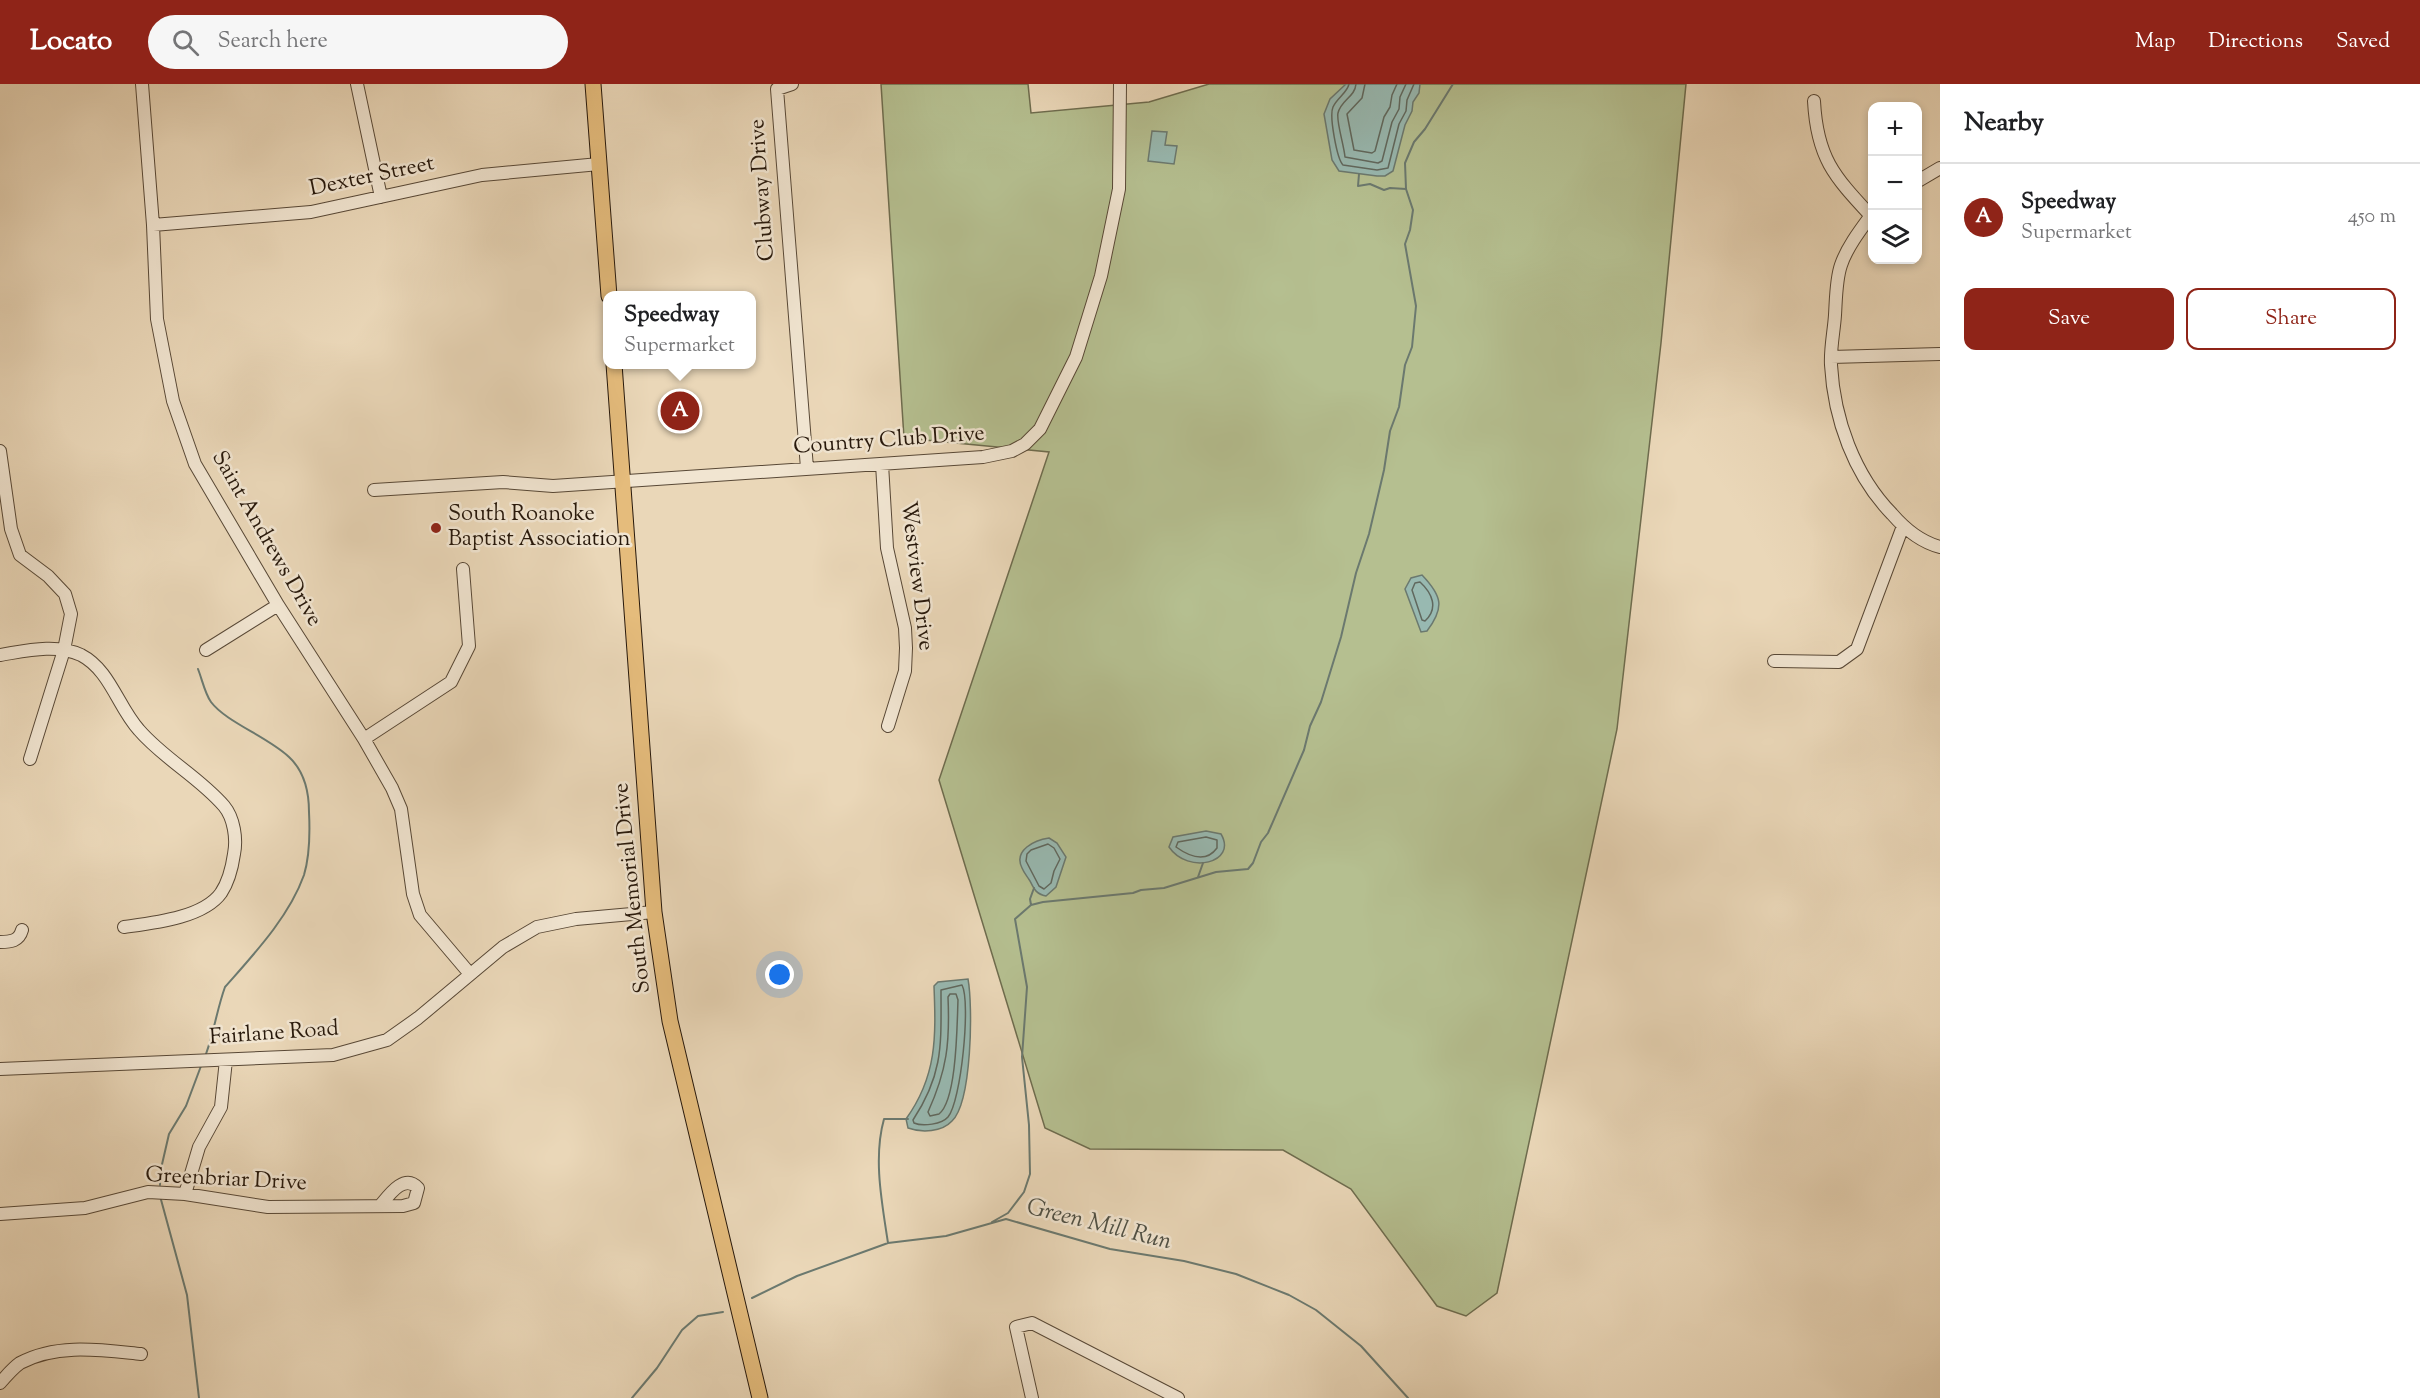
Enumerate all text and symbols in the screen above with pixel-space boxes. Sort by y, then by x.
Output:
search box [148,15,568,69]
text: Locato [30,22,112,62]
icon: search [169,26,202,59]
text: Search here [217,26,328,58]
text: Map [2135,27,2175,57]
text: Directions [2208,27,2303,57]
text: Saved [2336,27,2390,57]
map controls [1868,102,1922,264]
button: + [1868,102,1922,156]
text: Nearby [1964,105,2044,142]
street label: Clubway Drive [742,118,784,262]
street label: Dexter Street [307,148,438,206]
button: − [1868,156,1922,210]
text: Speedway [2021,187,2116,219]
text: A [1975,203,1992,232]
text: 450 m [2348,203,2396,232]
button: layers [1868,210,1922,264]
text: Supermarket [2021,219,2132,248]
button: Save [1964,288,2174,350]
button: Share [2186,288,2396,350]
popup [603,291,756,369]
text: Speedway [624,300,719,332]
text: Supermarket [624,332,735,361]
pin: A [660,388,700,434]
street label: Country Club Drive [792,418,986,464]
street label: Saint Andrews Drive [203,445,329,633]
place label: South Roanoke Baptist Association [448,499,631,556]
street label: Westview Drive [891,499,941,653]
marker: South Roanoke Baptist Association [429,521,443,535]
street label: South Memorial Drive [606,781,660,995]
your location [765,960,794,989]
street label: Fairlane Road [208,1014,340,1054]
street label: Greenbriar Drive [144,1160,308,1200]
water label: Green Mill Run [1023,1191,1175,1260]

